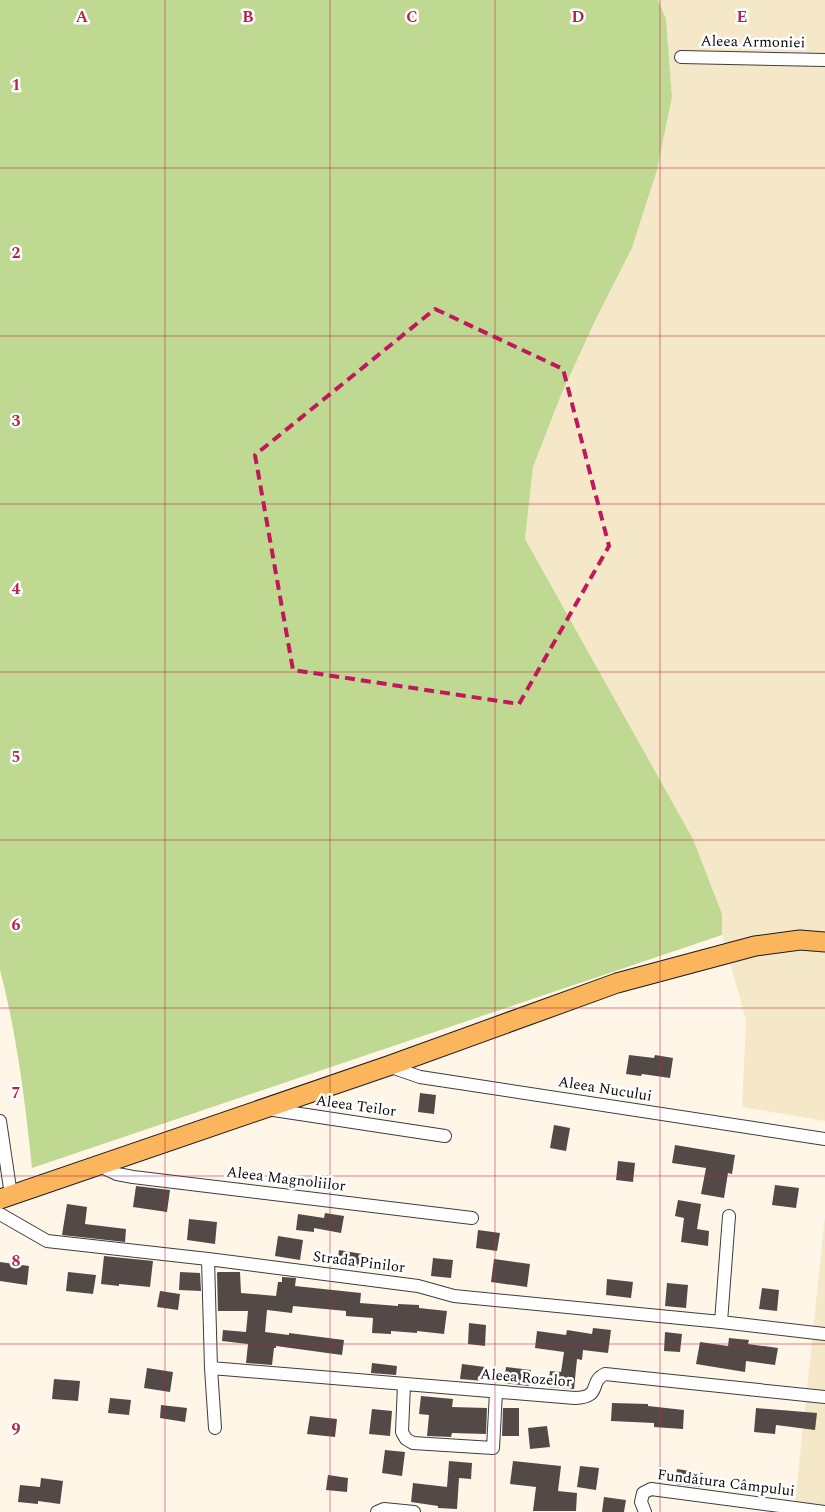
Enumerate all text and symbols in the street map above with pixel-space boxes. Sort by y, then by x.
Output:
text: A [76,5,89,29]
text: B [242,5,254,29]
text: C [406,5,418,29]
text: D [572,5,585,29]
text: E [737,5,747,29]
street label: Aleea Armoniei [700,30,806,54]
text: 1 [12,73,20,97]
text: 2 [12,241,21,265]
text: 3 [12,409,21,433]
text: 4 [12,577,21,601]
text: 5 [12,745,20,769]
text: 6 [12,913,21,937]
street label: Aleea Nucului [556,1070,654,1108]
text: 7 [12,1081,21,1105]
street label: Aleea Teilor [314,1089,398,1123]
street label: Aleea Magnoliilor [225,1160,347,1198]
street label: Strada Pinilor [312,1245,406,1279]
text: 8 [12,1249,21,1273]
street label: Aleea Rozelor [479,1363,573,1393]
text: 9 [12,1417,21,1441]
street label: Fundătura Câmpului [656,1463,796,1503]

